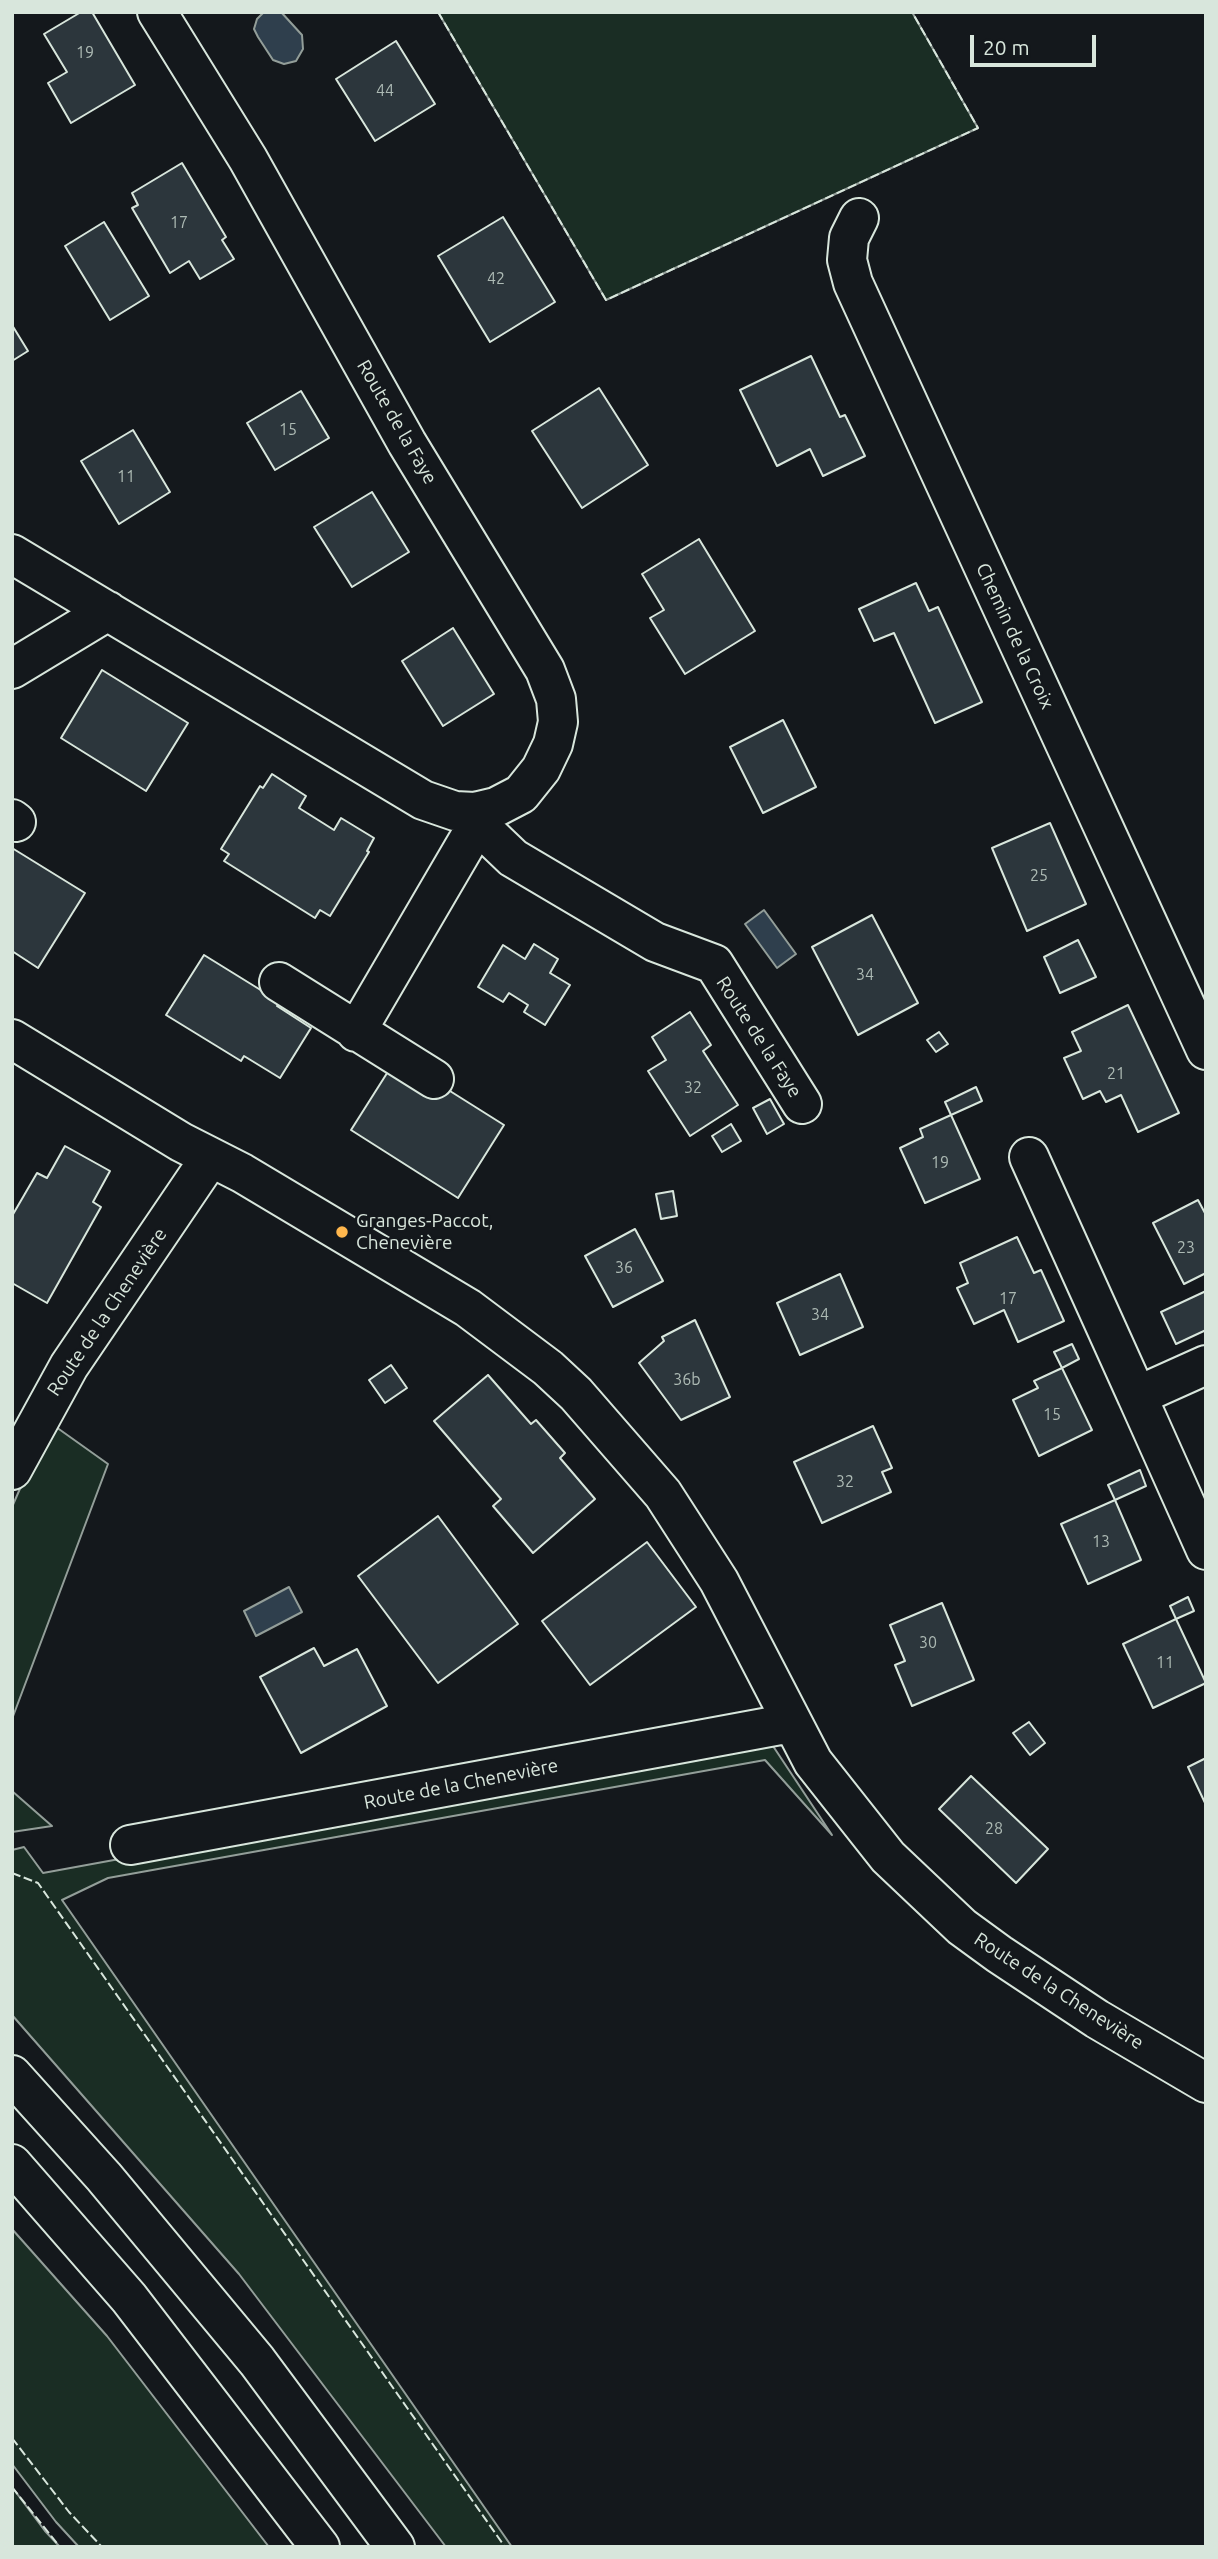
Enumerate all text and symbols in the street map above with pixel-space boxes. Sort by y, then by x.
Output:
scale bar [973,21,1099,65]
text: 20 m [983,35,1030,59]
house number: 19 [76,43,94,63]
house number: 44 [376,81,394,101]
house number: 17 [170,213,188,233]
house number: 42 [487,269,505,289]
street label: Route de la Faye [352,356,442,488]
house number: 15 [279,420,297,440]
house number: 11 [117,467,135,487]
street label: Chemin de la Croix [971,559,1059,713]
house number: 25 [1030,866,1048,886]
house number: 34 [856,965,874,985]
street label: Route de la Faye [711,972,807,1102]
house number: 21 [1107,1064,1125,1084]
house number: 32 [684,1078,702,1098]
house number: 19 [931,1153,949,1173]
place label: Granges-Paccot, Chenevière [356,1210,494,1254]
street label: Route de la Chenevière [42,1224,172,1400]
marker: Granges-Paccot, Chenevière [334,1224,350,1240]
house number: 23 [1177,1238,1195,1258]
house number: 36 [615,1258,633,1278]
house number: 17 [999,1289,1017,1309]
house number: 34 [811,1305,829,1325]
house number: 36b [673,1370,701,1390]
house number: 15 [1043,1405,1061,1425]
house number: 32 [836,1472,854,1492]
house number: 13 [1092,1532,1110,1552]
house number: 30 [919,1633,937,1653]
house number: 11 [1156,1653,1174,1673]
street label: Route de la Chenevière [362,1754,560,1814]
house number: 28 [985,1819,1003,1839]
street label: Route de la Chenevière [970,1928,1148,2054]

